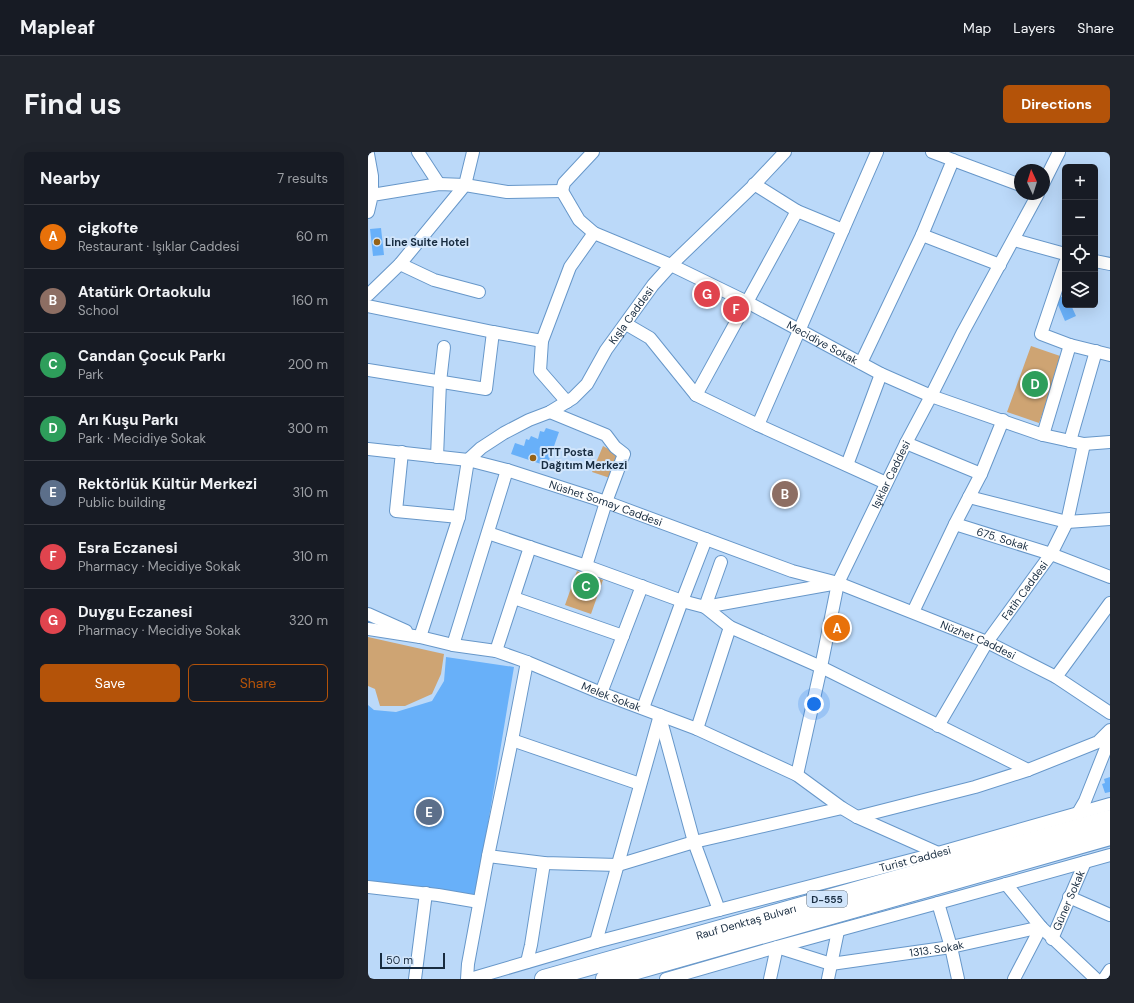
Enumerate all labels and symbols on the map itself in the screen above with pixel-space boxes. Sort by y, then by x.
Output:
north arrow [1014,164,1050,200]
place label: Line Suite Hotel [385,235,469,249]
marker: Line Suite Hotel [372,237,382,247]
pin: G [694,279,720,309]
street label: Kışla Caddesi [605,284,657,347]
pin: F [723,294,749,324]
street label: Mecidiye Sokak [784,318,861,368]
pin: D [1022,369,1048,399]
street label: Işıklar Caddesi [868,438,913,511]
place label: PTT Posta Dağıtım Merkezi [541,445,627,472]
marker: PTT Posta Dağıtım Merkezi [528,453,538,463]
street label: Nüshet Somay Caddesi [547,477,664,529]
pin: B [772,479,798,509]
street label: 675. Sokak [975,524,1031,554]
street label: Fatih Caddesi [998,558,1051,623]
pin: C [573,571,599,601]
pin: A [824,613,850,643]
street label: Nüzhet Caddesi [938,617,1018,662]
street label: Melek Sokak [579,679,643,715]
your location [804,694,824,714]
pin: E [416,797,442,827]
street label: Turist Caddesi [878,843,952,875]
street label: Güner Sokak [1049,868,1088,933]
road number: D-555 [807,891,847,907]
street label: Rauf Denktaş Bulvarı [694,901,798,943]
street label: 1313. Sokak [908,937,965,960]
scale bar [380,951,445,970]

